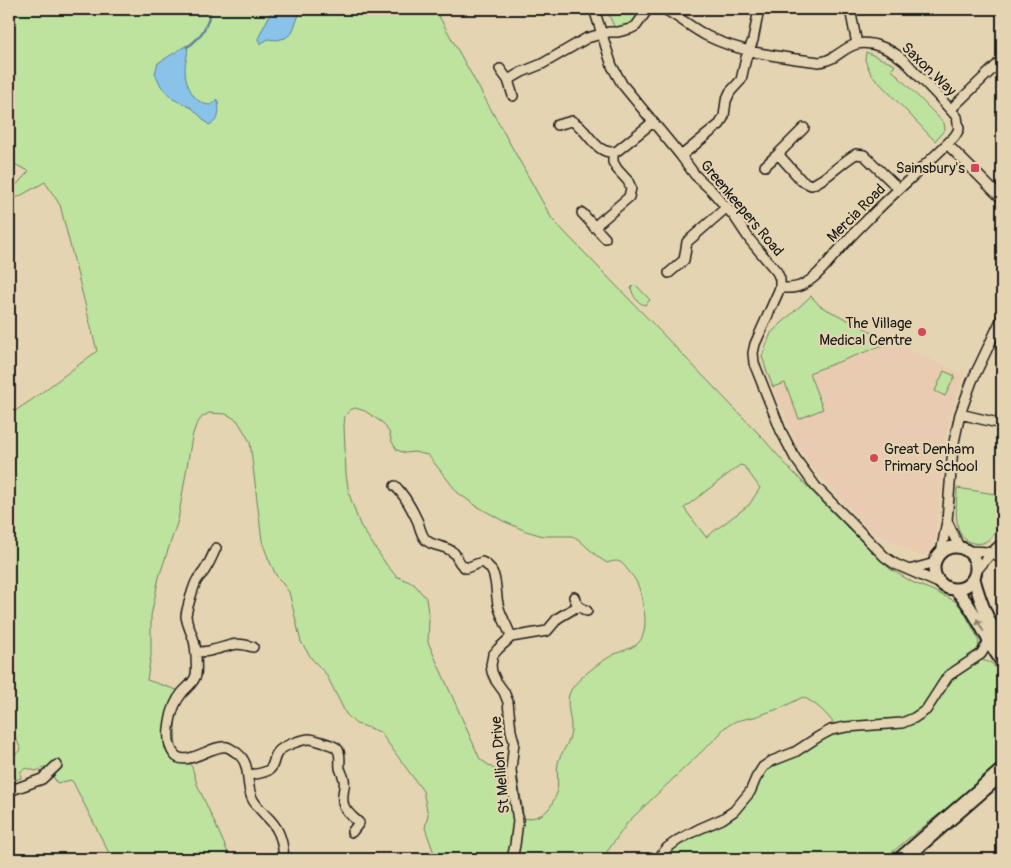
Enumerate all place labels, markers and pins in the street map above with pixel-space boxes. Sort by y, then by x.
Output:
place label: Sainsbury's [896,159,965,178]
marker: Sainsbury's [969,162,981,174]
place label: The Village Medical Centre [819,314,913,350]
marker: The Village Medical Centre [916,326,928,338]
place label: Great Denham Primary School [884,440,978,476]
marker: Great Denham Primary School [868,452,880,464]

